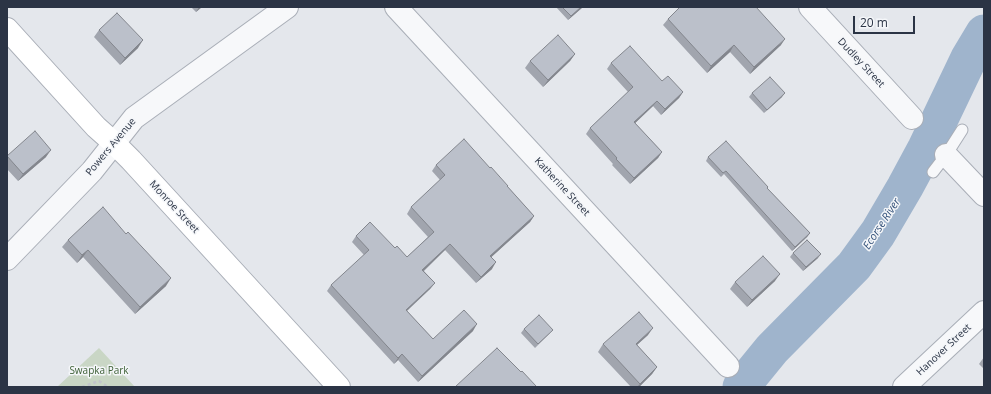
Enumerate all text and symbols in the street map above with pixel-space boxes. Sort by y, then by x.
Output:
scale bar [855,8,917,34]
text: 20 m [860,14,888,31]
street label: Dudley Street [835,36,887,90]
street label: Powers Avenue [83,116,139,178]
street label: Katherine Street [532,155,592,219]
street label: Monroe Street [147,178,201,236]
water label: Ecorse River [861,196,903,252]
street label: Hanover Street [914,322,974,378]
park label: Swapka Park [69,365,129,377]

